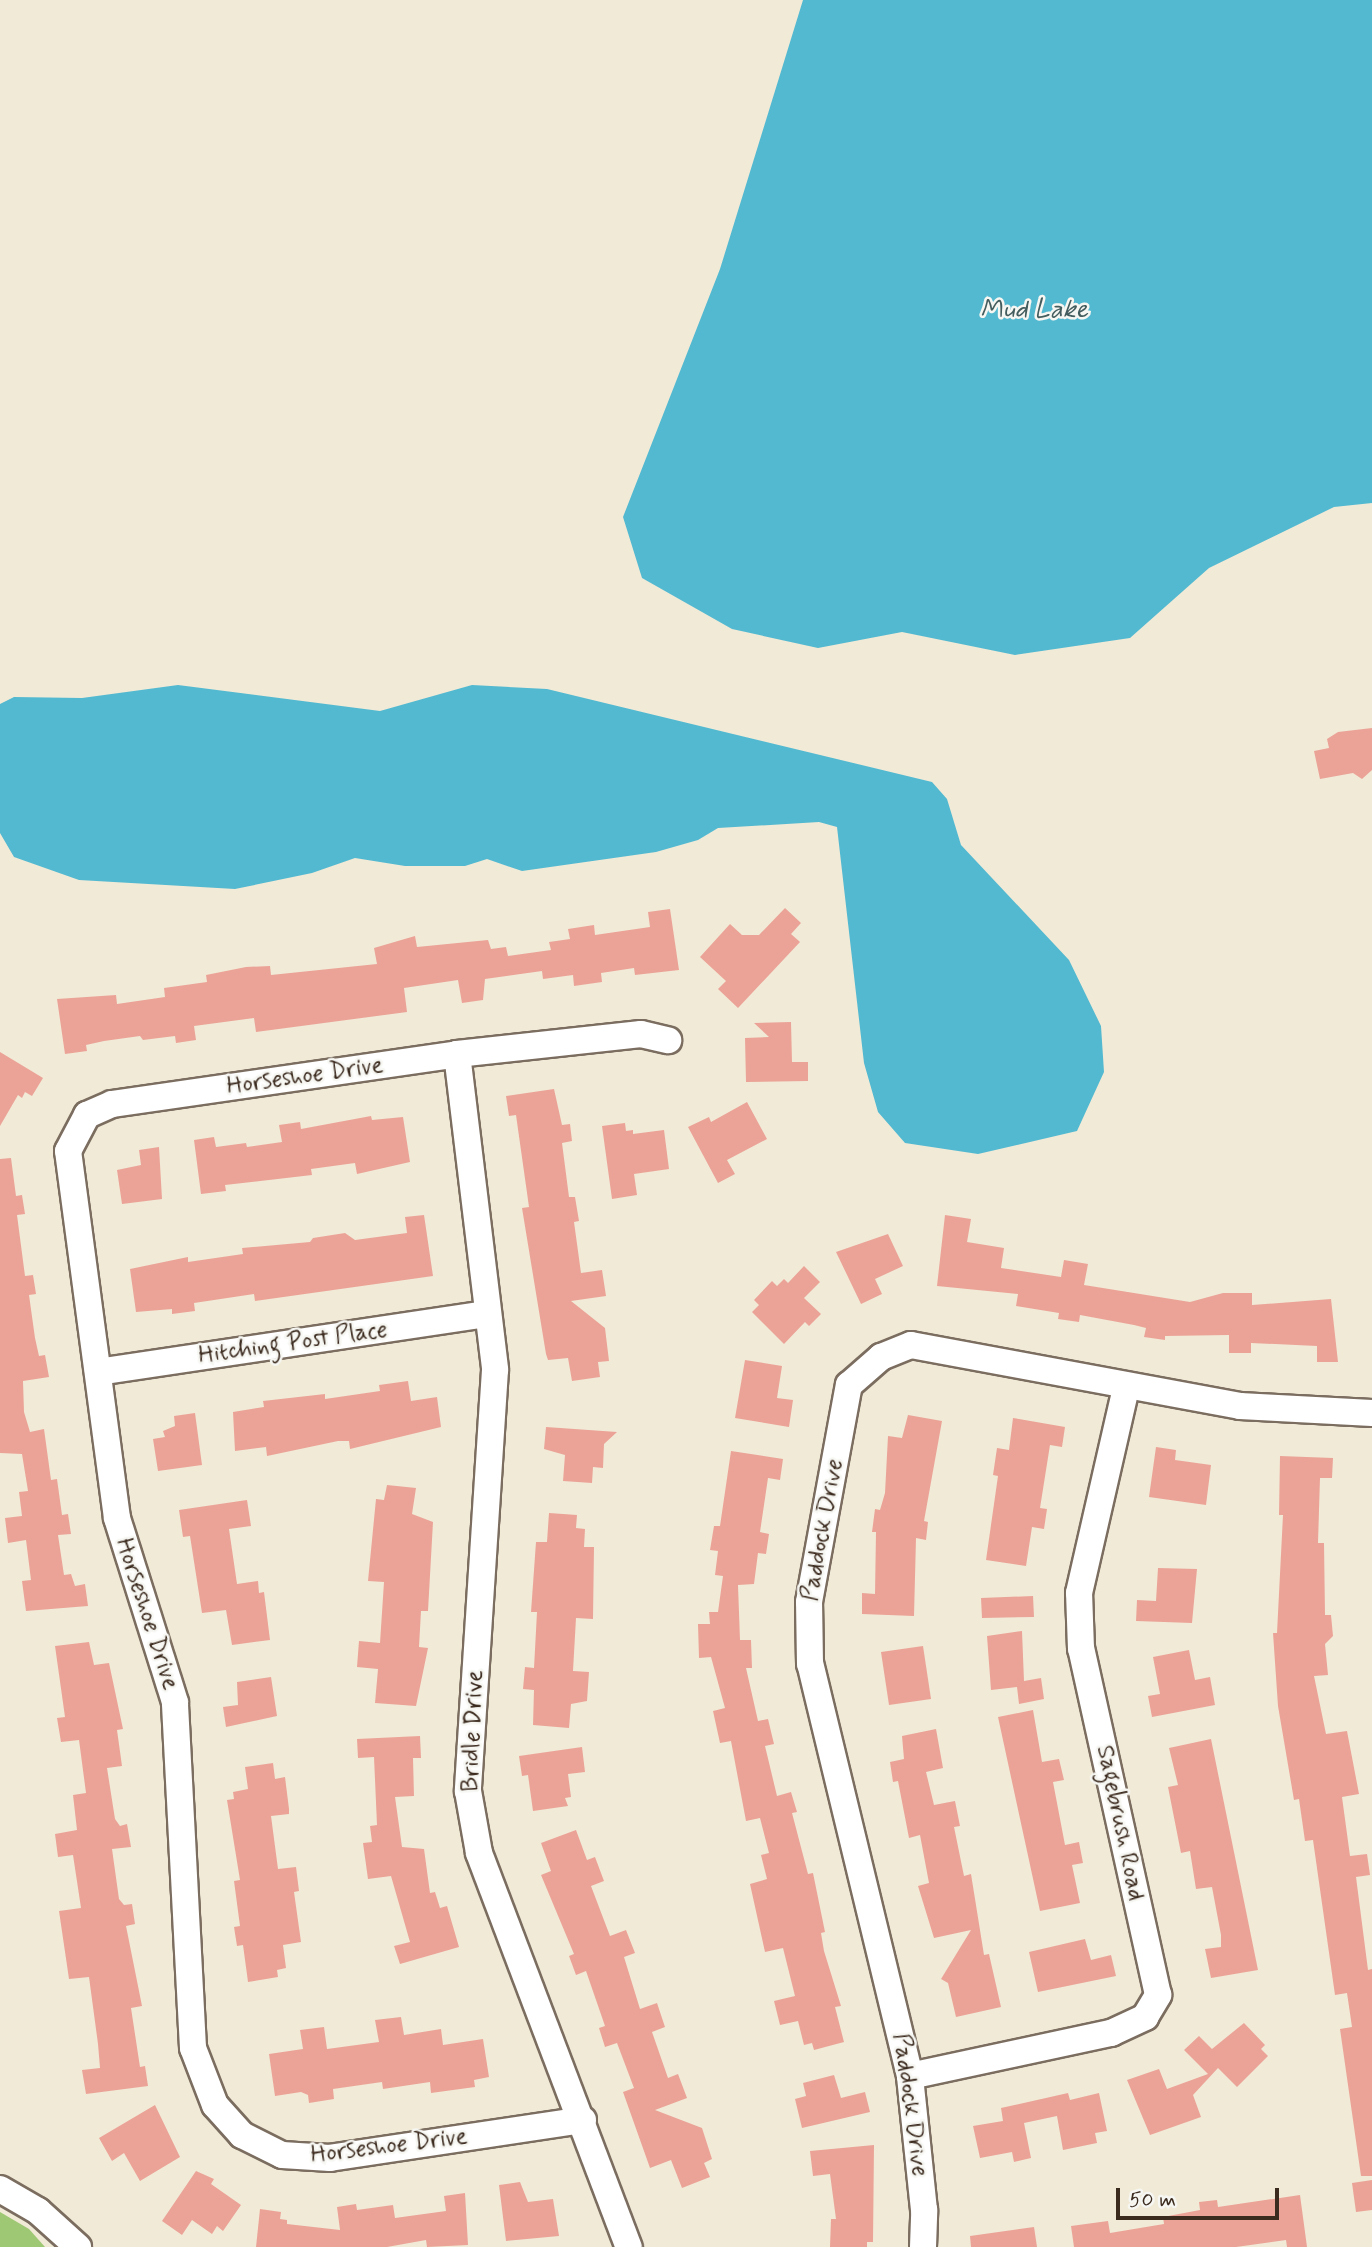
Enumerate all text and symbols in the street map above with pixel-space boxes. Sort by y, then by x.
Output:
water label: Mud Lake [979,295,1089,327]
street label: Horseshoe Drive [225,1051,385,1101]
street label: Hitching Post Place [199,1316,387,1370]
street label: Paddock Drive [796,1457,850,1603]
street label: Horseshoe Drive [109,1535,185,1693]
street label: Bridle Drive [457,1671,489,1791]
street label: Sagebrush Road [1089,1743,1151,1903]
street label: Paddock Drive [886,2033,934,2177]
street label: Horseshoe Drive [310,2122,468,2170]
scale bar [1120,2174,1283,2218]
text: 50 m [1129,2186,1176,2214]

